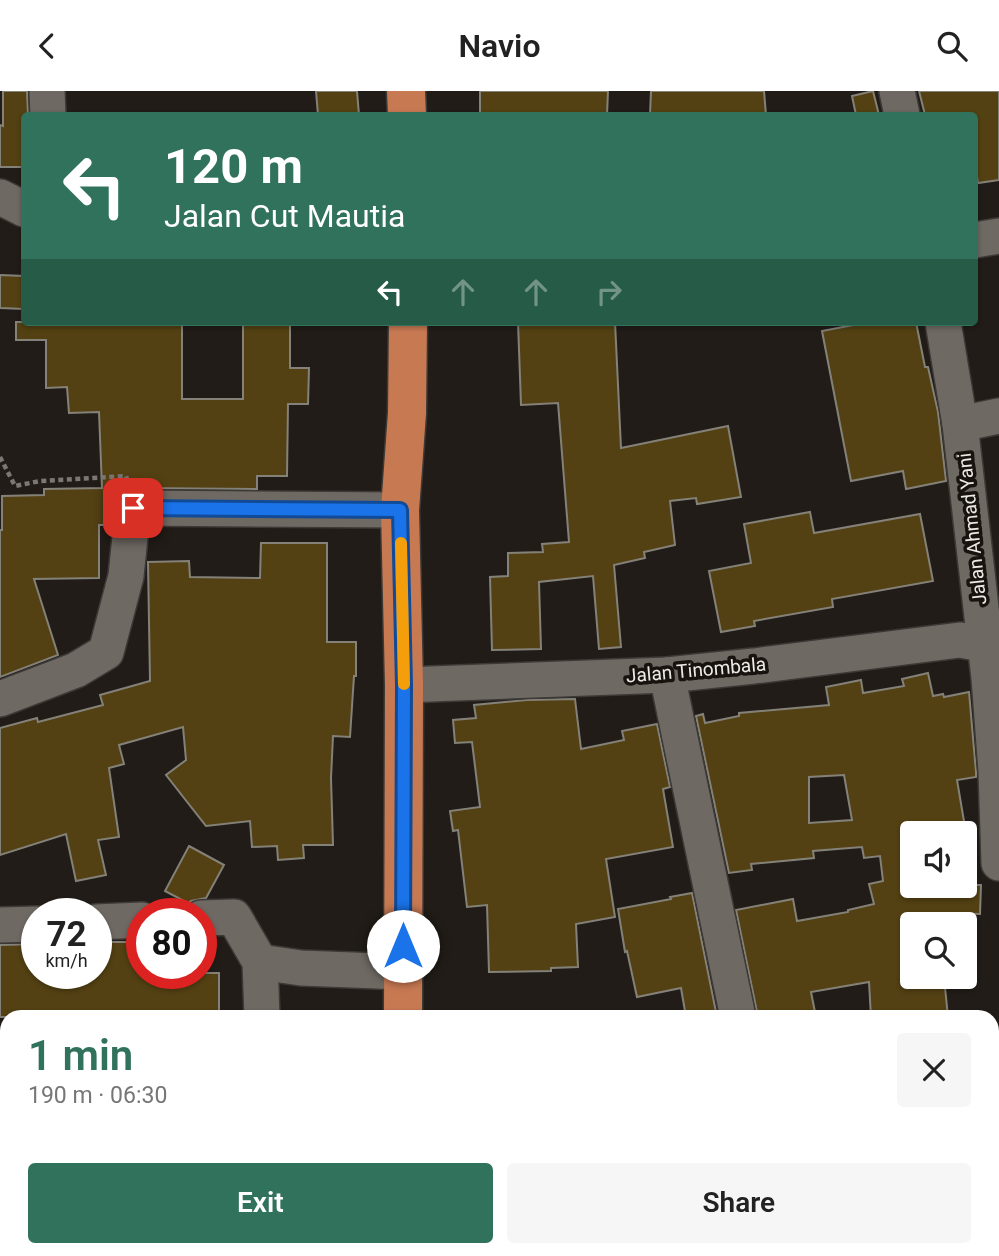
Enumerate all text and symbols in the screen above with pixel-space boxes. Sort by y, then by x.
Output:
icon: back [28,27,66,65]
text: Navio [458,27,541,65]
icon: search [933,27,971,65]
text: 120 m [164,138,303,195]
icon: left [49,140,140,231]
text: Jalan Cut Mautia [164,197,405,235]
icon: left [371,273,409,311]
icon: ahead [444,273,482,311]
icon: ahead [517,273,555,311]
icon: right [590,273,628,311]
street label: Jalan Ahmad Yani [953,452,991,606]
pin [103,478,163,538]
icon: arrive [114,489,152,527]
street label: Jalan Tinombala [625,652,767,688]
map controls [900,821,977,989]
button: sound [900,821,977,898]
speed limit sign: 80 [126,898,217,989]
position arrow [366,909,440,983]
button: search [900,912,977,989]
text: 72 [46,914,87,955]
text: km/h [45,950,88,971]
text: 1 min [28,1031,133,1080]
button: close [897,1033,971,1107]
text: 190 m · 06:30 [28,1082,167,1109]
button: Exit [28,1163,493,1243]
button: Share [507,1163,971,1243]

